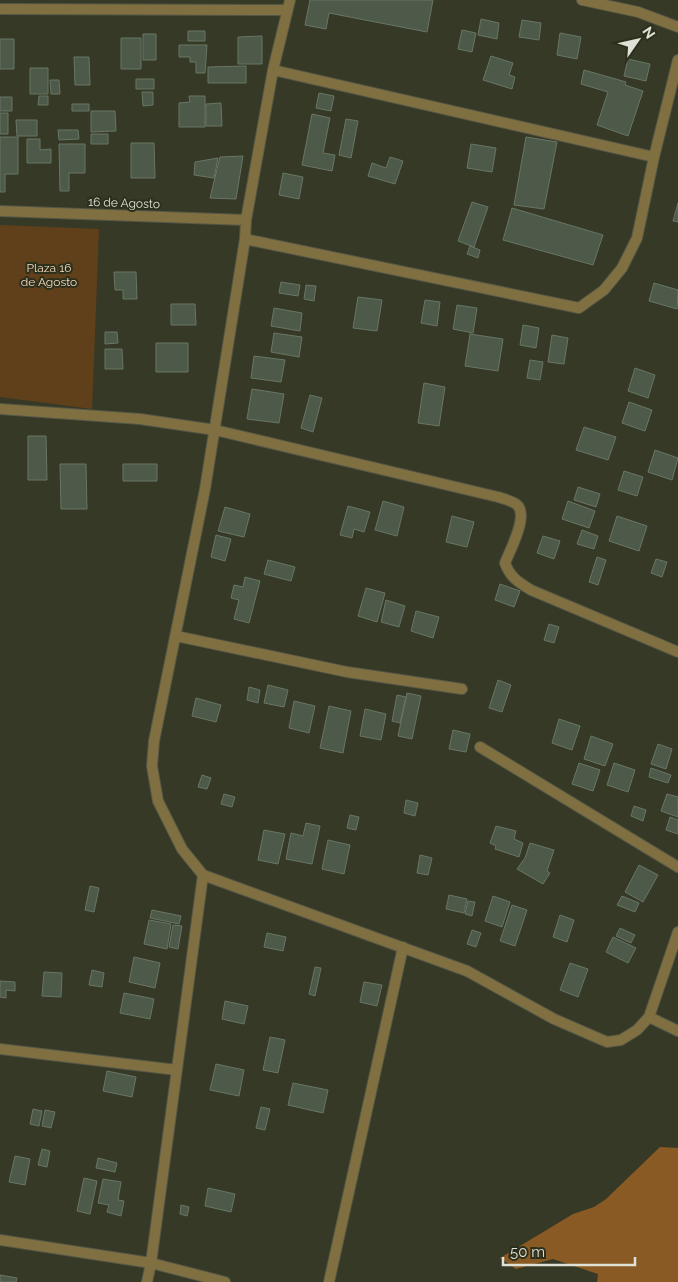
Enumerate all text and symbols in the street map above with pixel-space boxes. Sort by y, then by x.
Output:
north arrow [613,15,663,65]
text: N [639,24,658,42]
street label: 16 de Agosto [88,195,160,211]
park label: Plaza 16 de Agosto [21,261,77,289]
scale bar [503,1234,636,1266]
text: 50 m [510,1243,545,1261]

